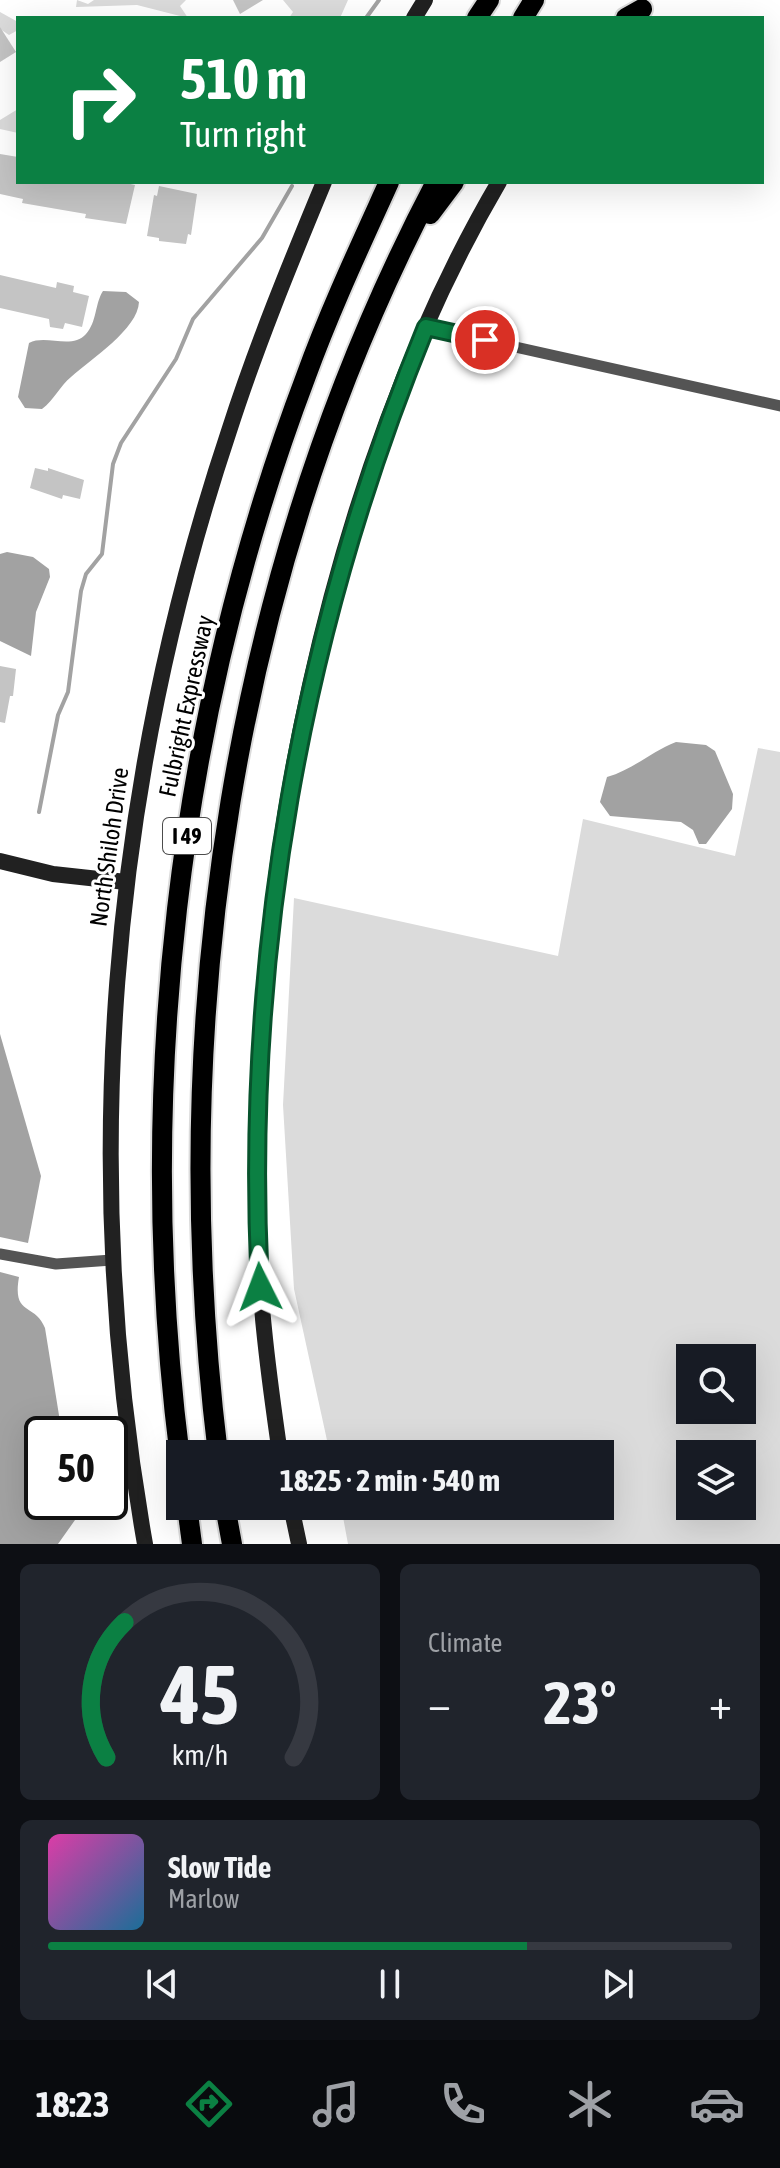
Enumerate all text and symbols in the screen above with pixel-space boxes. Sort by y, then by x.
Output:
text: 510 m [180,47,307,111]
icon: right [48,48,152,152]
text: Turn right [180,113,307,155]
pin [451,306,519,374]
icon: arrive [463,318,507,362]
street label: Fulbright Expressway [154,613,218,799]
street label: North Shiloh Drive [84,766,134,928]
road number: I 49 [163,818,211,854]
position arrow [218,1245,302,1329]
map controls [676,1344,756,1520]
button: search [676,1344,756,1424]
speed limit sign: 50 [24,1416,128,1520]
button: layers [676,1440,756,1520]
text: 18:25 · 2 min · 540 m [280,1463,500,1497]
text: Climate [428,1628,502,1658]
text: 45 [160,1646,239,1742]
text: 23° [544,1668,616,1737]
text: − [428,1678,451,1728]
text: + [709,1678,732,1728]
text: km/h [172,1738,228,1771]
text: Slow Tide [168,1850,271,1884]
text: Marlow [168,1884,239,1914]
icon: previous [140,1962,184,2006]
icon: pause [368,1962,412,2006]
icon: next [596,1962,640,2006]
icon: directions [181,2076,237,2132]
icon: music [308,2076,364,2132]
icon: phone [435,2076,491,2132]
icon: climate [562,2076,618,2132]
icon: car [689,2076,745,2132]
text: 18:23 [35,2083,110,2125]

